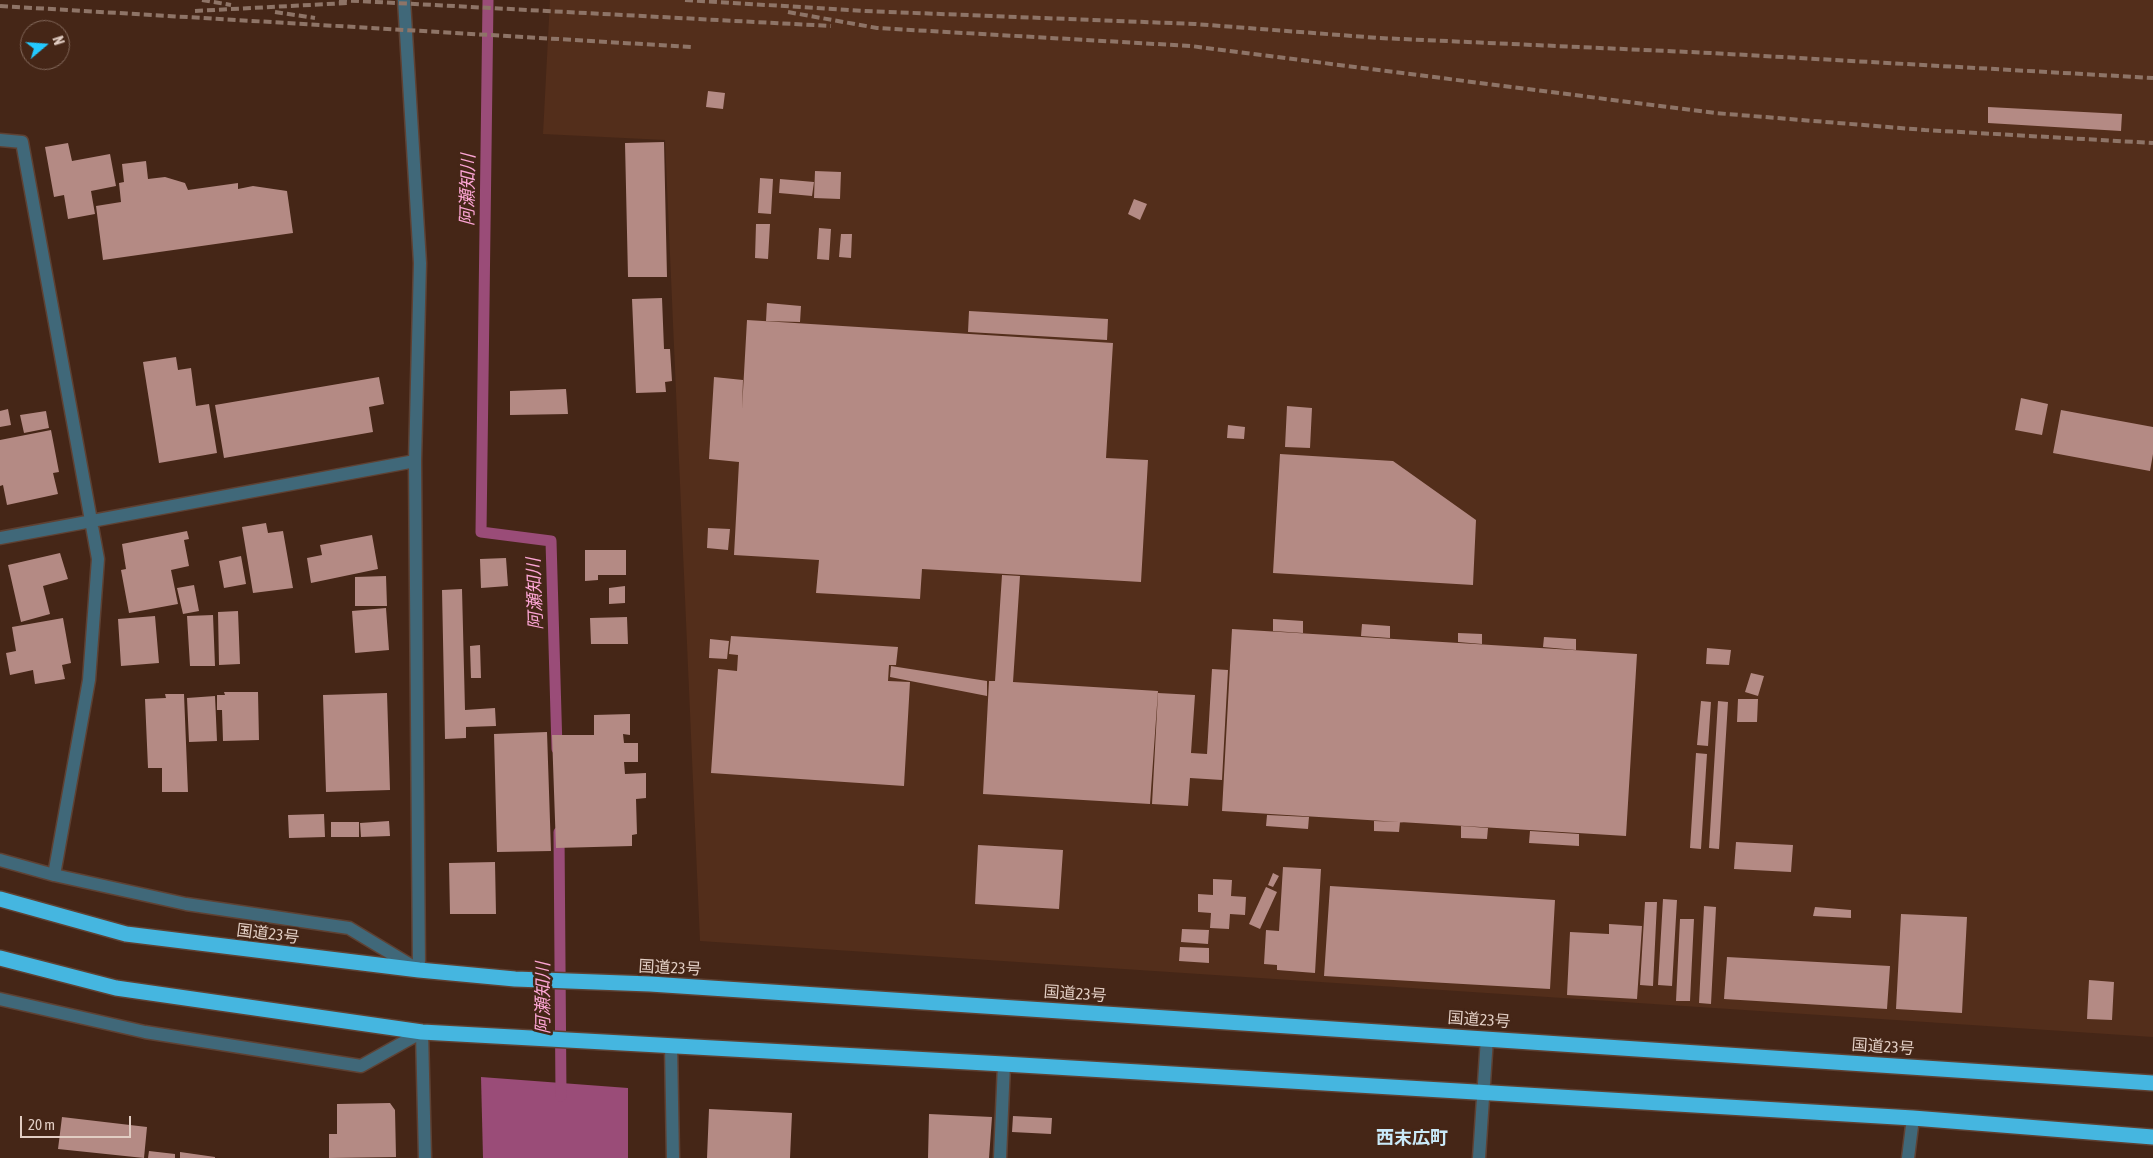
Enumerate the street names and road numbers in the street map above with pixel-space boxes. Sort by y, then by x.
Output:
street label: 国道23号 [236,921,300,947]
street label: 国道23号 [638,957,702,979]
street label: 国道23号 [1043,982,1107,1006]
street label: 国道23号 [1447,1008,1511,1032]
street label: 国道23号 [1851,1035,1915,1059]

